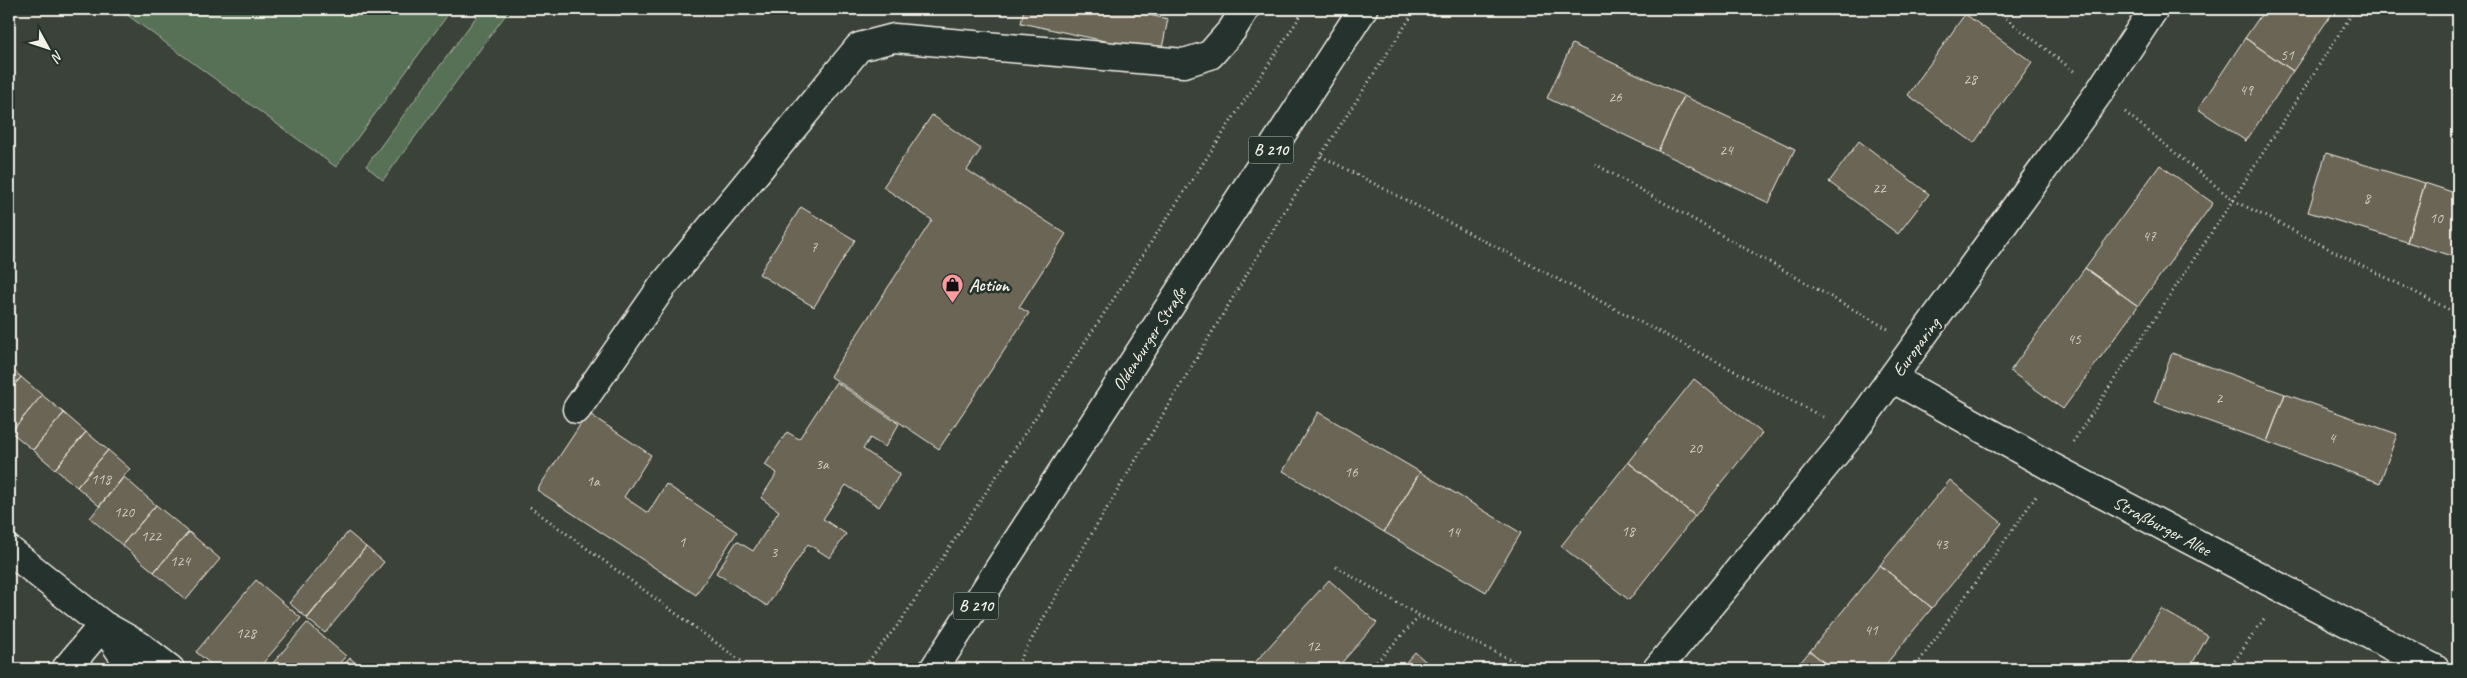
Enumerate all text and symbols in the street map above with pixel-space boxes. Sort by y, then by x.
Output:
north arrow [22,22,72,72]
house number: 51 [2280,46,2295,65]
text: N [47,47,67,67]
house number: 28 [1963,70,1978,89]
house number: 49 [2239,81,2254,100]
house number: 26 [1608,88,1623,107]
road number: B 210 [1248,136,1294,164]
house number: 24 [1719,141,1734,160]
house number: 22 [1872,179,1887,198]
house number: 8 [2364,189,2372,208]
house number: 10 [2429,209,2444,228]
house number: 47 [2142,227,2157,246]
house number: 7 [811,238,819,257]
shop icon: Action [941,273,965,304]
place label: Action [969,274,1011,296]
street label: Oldenburger Straße [1107,282,1191,395]
street label: Europaring [1887,312,1946,381]
house number: 45 [2067,330,2082,349]
house number: 2 [2216,389,2224,408]
house number: 4 [2329,429,2337,448]
house number: 20 [1688,439,1703,458]
house number: 3a [815,455,830,474]
house number: 16 [1344,463,1359,482]
house number: 118 [91,470,112,489]
house number: 1a [586,472,601,491]
street label: Straßburger Allee [2109,491,2216,561]
house number: 120 [114,503,135,522]
house number: 18 [1621,522,1636,541]
house number: 14 [1446,523,1461,542]
house number: 122 [141,527,162,546]
house number: 1 [679,533,687,552]
house number: 43 [1934,535,1949,554]
house number: 3 [771,543,779,562]
house number: 124 [170,552,191,571]
road number: B 210 [954,592,998,620]
house number: 41 [1864,621,1879,640]
house number: 128 [236,624,257,643]
house number: 12 [1306,637,1321,656]

